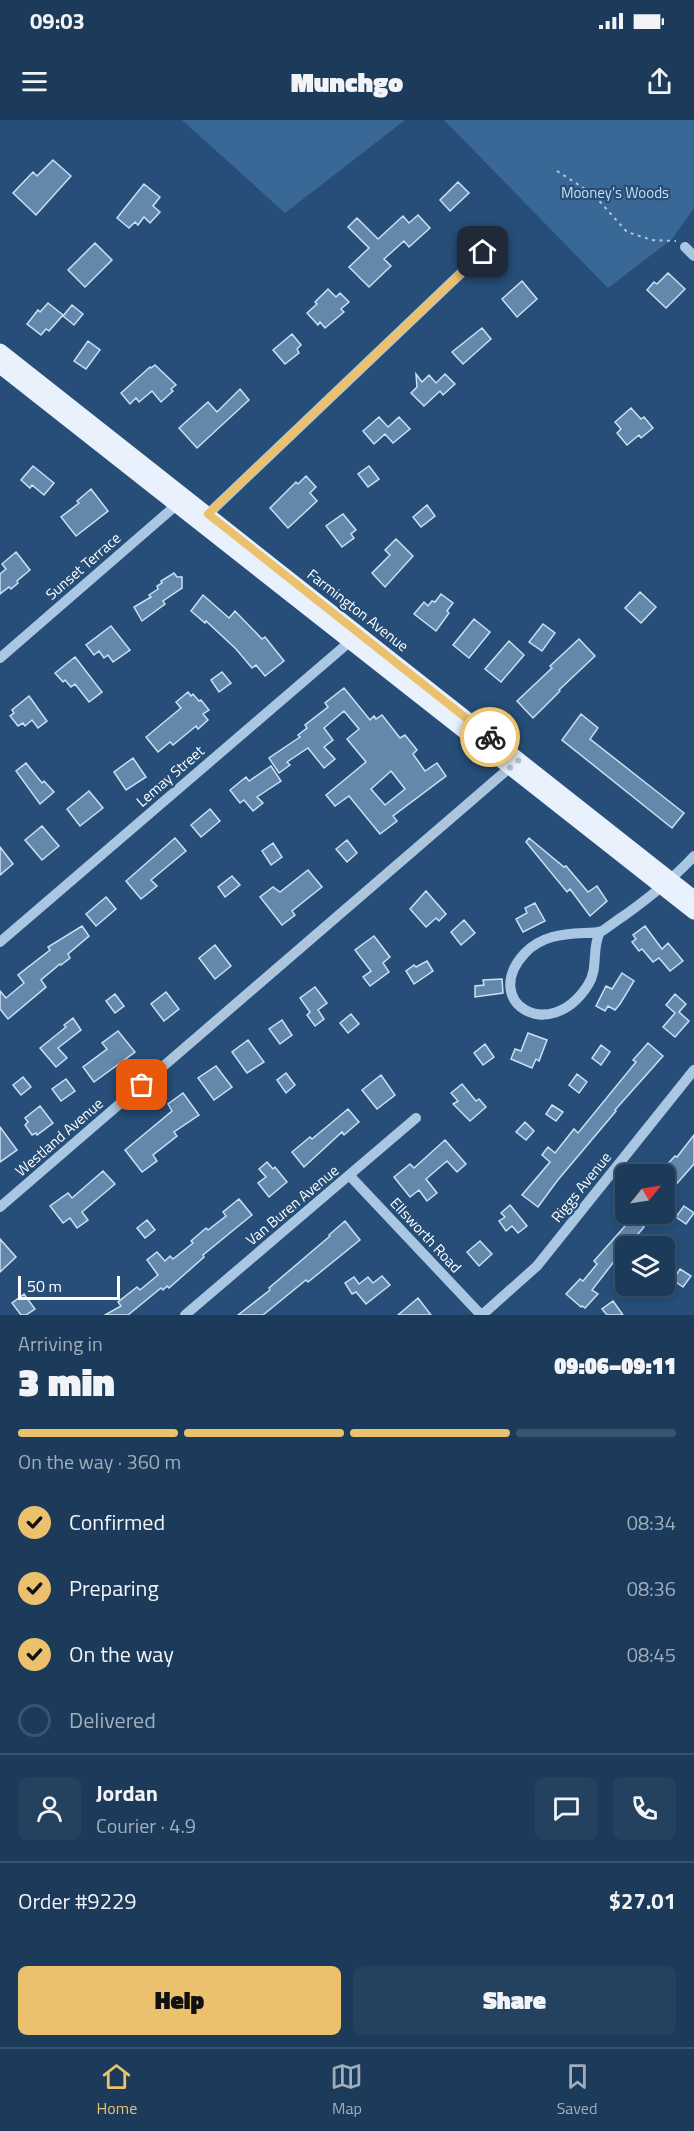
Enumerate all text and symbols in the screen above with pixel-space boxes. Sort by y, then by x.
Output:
text: 09:03 [30,4,85,38]
text: Munchgo [291,61,403,102]
icon: menu [18,65,51,98]
icon: share [643,65,676,98]
park label: Mooney's Woods [561,181,669,204]
pin [457,226,508,277]
icon: home [466,235,499,268]
street label: Sunset Terrace [40,527,126,605]
street label: Farmington Avenue [302,563,414,657]
courier [460,707,520,767]
icon: bike [474,721,507,754]
street label: Lemay Street [131,739,210,812]
pin [116,1059,167,1110]
icon: bag [125,1068,158,1101]
street label: Westland Avenue [10,1092,108,1182]
street label: Riggs Avenue [545,1147,617,1227]
street label: Van Buren Avenue [240,1159,344,1251]
north arrow [615,1164,675,1224]
map controls [615,1164,675,1296]
street label: Ellsworth Road [385,1192,467,1278]
button: layers [615,1236,675,1296]
scale bar [18,1273,120,1300]
text: 50 m [27,1274,62,1298]
text: Arriving in [18,1328,103,1359]
text: 09:06–09:11 [554,1349,676,1383]
text: 3 min [18,1352,115,1411]
text: On the way · 360 m [18,1446,181,1477]
text: Confirmed [69,1505,165,1539]
icon: check [18,1506,51,1539]
text: 08:34 [627,1507,676,1538]
text: Preparing [69,1571,159,1605]
icon: check [18,1572,51,1605]
text: 08:36 [627,1573,676,1604]
text: On the way [69,1637,174,1671]
icon: check [18,1638,51,1671]
text: 08:45 [627,1639,676,1670]
text: Delivered [69,1703,156,1737]
text: Jordan [96,1776,158,1810]
button: person [18,1777,81,1840]
button: chat [535,1777,598,1840]
button: phone [613,1777,676,1840]
text: Courier · 4.9 [96,1810,196,1841]
text: Order #9229 [18,1884,137,1918]
text: $27.01 [609,1884,676,1918]
button: Help [18,1966,341,2035]
button: Share [353,1966,676,2035]
tab: Home [97,2060,137,2120]
tab: Map [330,2060,363,2120]
tab: Saved [557,2060,597,2120]

